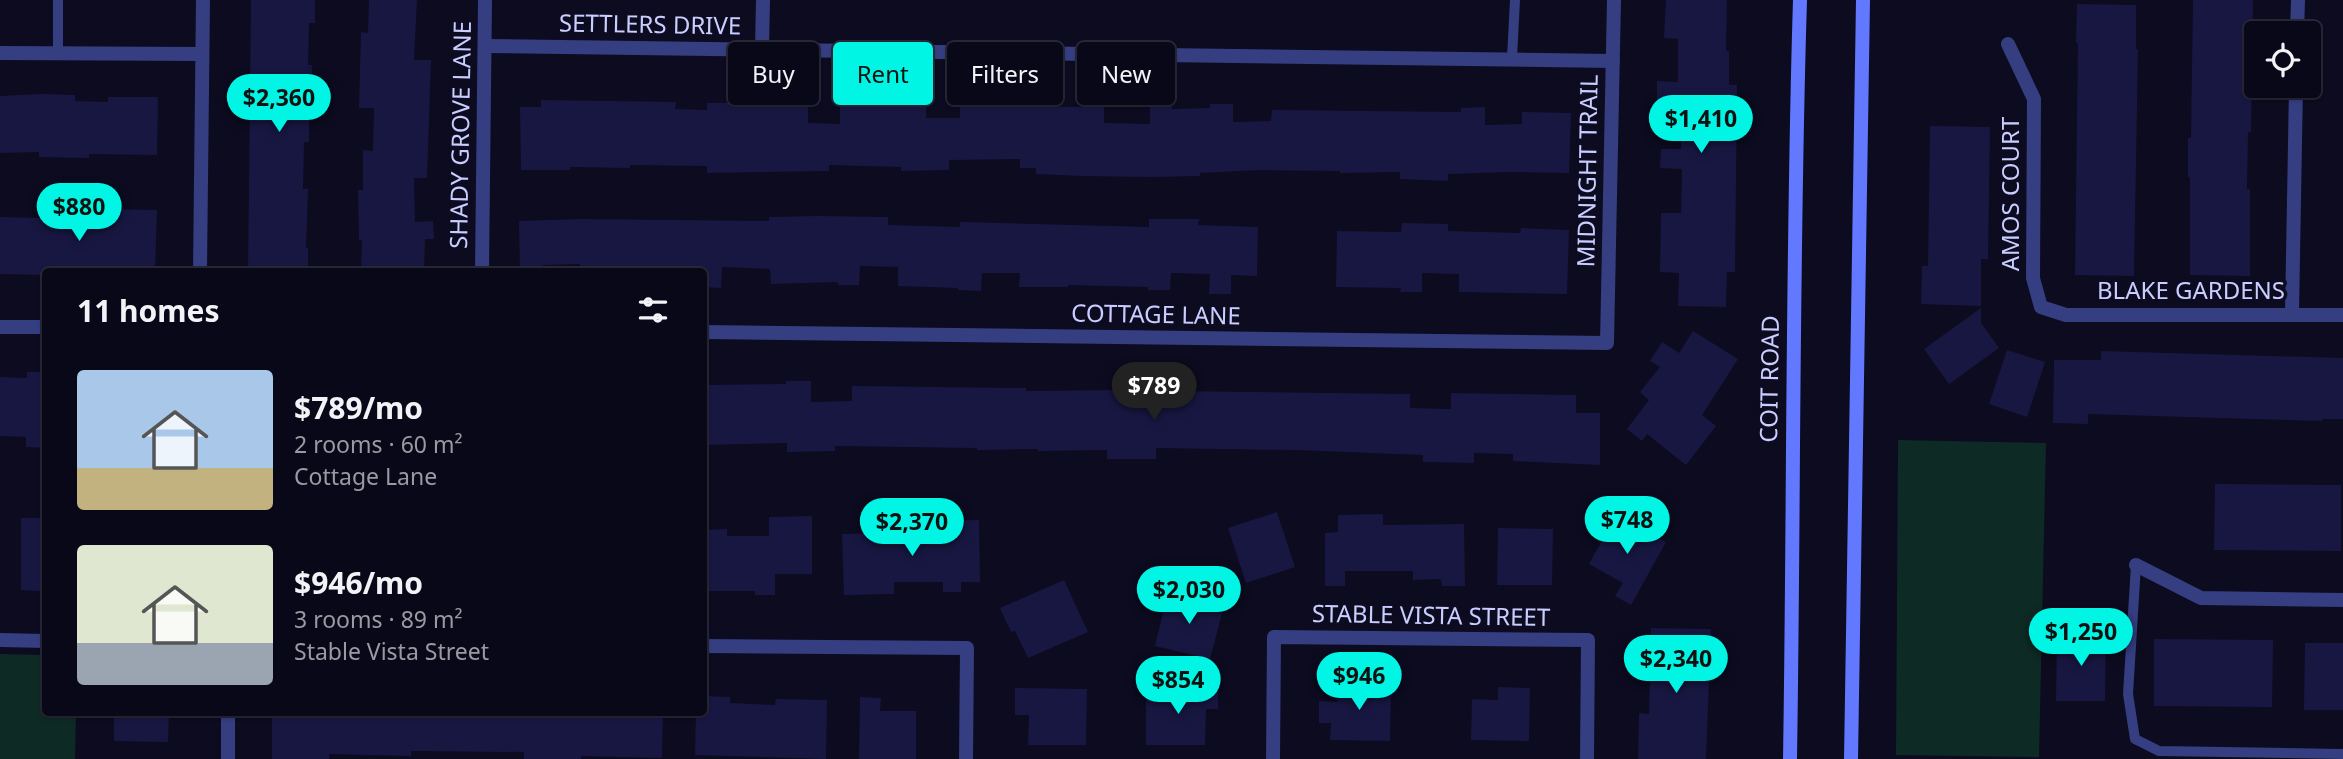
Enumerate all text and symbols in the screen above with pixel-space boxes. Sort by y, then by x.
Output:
street label: SETTLERS DRIVE [559,5,741,42]
street label: SHADY GROVE LANE [441,21,478,249]
map controls [2244,21,2321,98]
button: locate [2244,21,2321,98]
chip: Buy [728,42,819,105]
chip: Rent [833,42,933,105]
chip: Filters [947,42,1063,105]
chip: New [1077,42,1175,105]
pin: $2,360 [222,74,336,134]
street label: MIDNIGHT TRAIL [1568,74,1605,268]
text: $2,360 [243,81,315,113]
pin: $1,410 [1644,96,1758,155]
text: $1,410 [1665,102,1737,134]
street label: AMOS COURT [1993,116,2026,271]
pin: $880 [38,184,120,243]
text: $880 [53,190,105,222]
street label: BLAKE GARDENS [2097,273,2285,306]
text: 11 homes [77,290,220,331]
icon: filters [634,291,672,329]
street label: COTTAGE LANE [1071,296,1241,331]
street label: COIT ROAD [1751,315,1786,443]
pin: $789 [1113,362,1195,422]
text: $789 [1128,369,1180,401]
text: $789/mo [294,387,423,428]
icon: home [133,398,217,482]
text: 2 rooms · 60 m² [294,428,463,460]
text: Cottage Lane [294,460,437,492]
pin: $748 [1586,496,1668,556]
pin: $2,370 [855,498,969,558]
text: $748 [1601,503,1653,535]
text: $2,370 [876,505,948,537]
text: $946/mo [294,562,423,603]
pin: $2,030 [1132,566,1246,626]
icon: home [133,573,217,657]
text: $2,030 [1153,573,1225,605]
street label: STABLE VISTA STREET [1312,596,1551,633]
text: 3 rooms · 89 m² [294,603,463,635]
pin: $1,250 [2024,608,2138,668]
text: $1,250 [2045,615,2117,647]
text: Stable Vista Street [294,635,489,667]
pin: $2,340 [1619,636,1733,695]
text: $2,340 [1640,642,1712,674]
pin: $946 [1318,652,1400,712]
pin: $854 [1137,656,1219,716]
text: $946 [1333,659,1385,691]
text: $854 [1152,663,1204,695]

